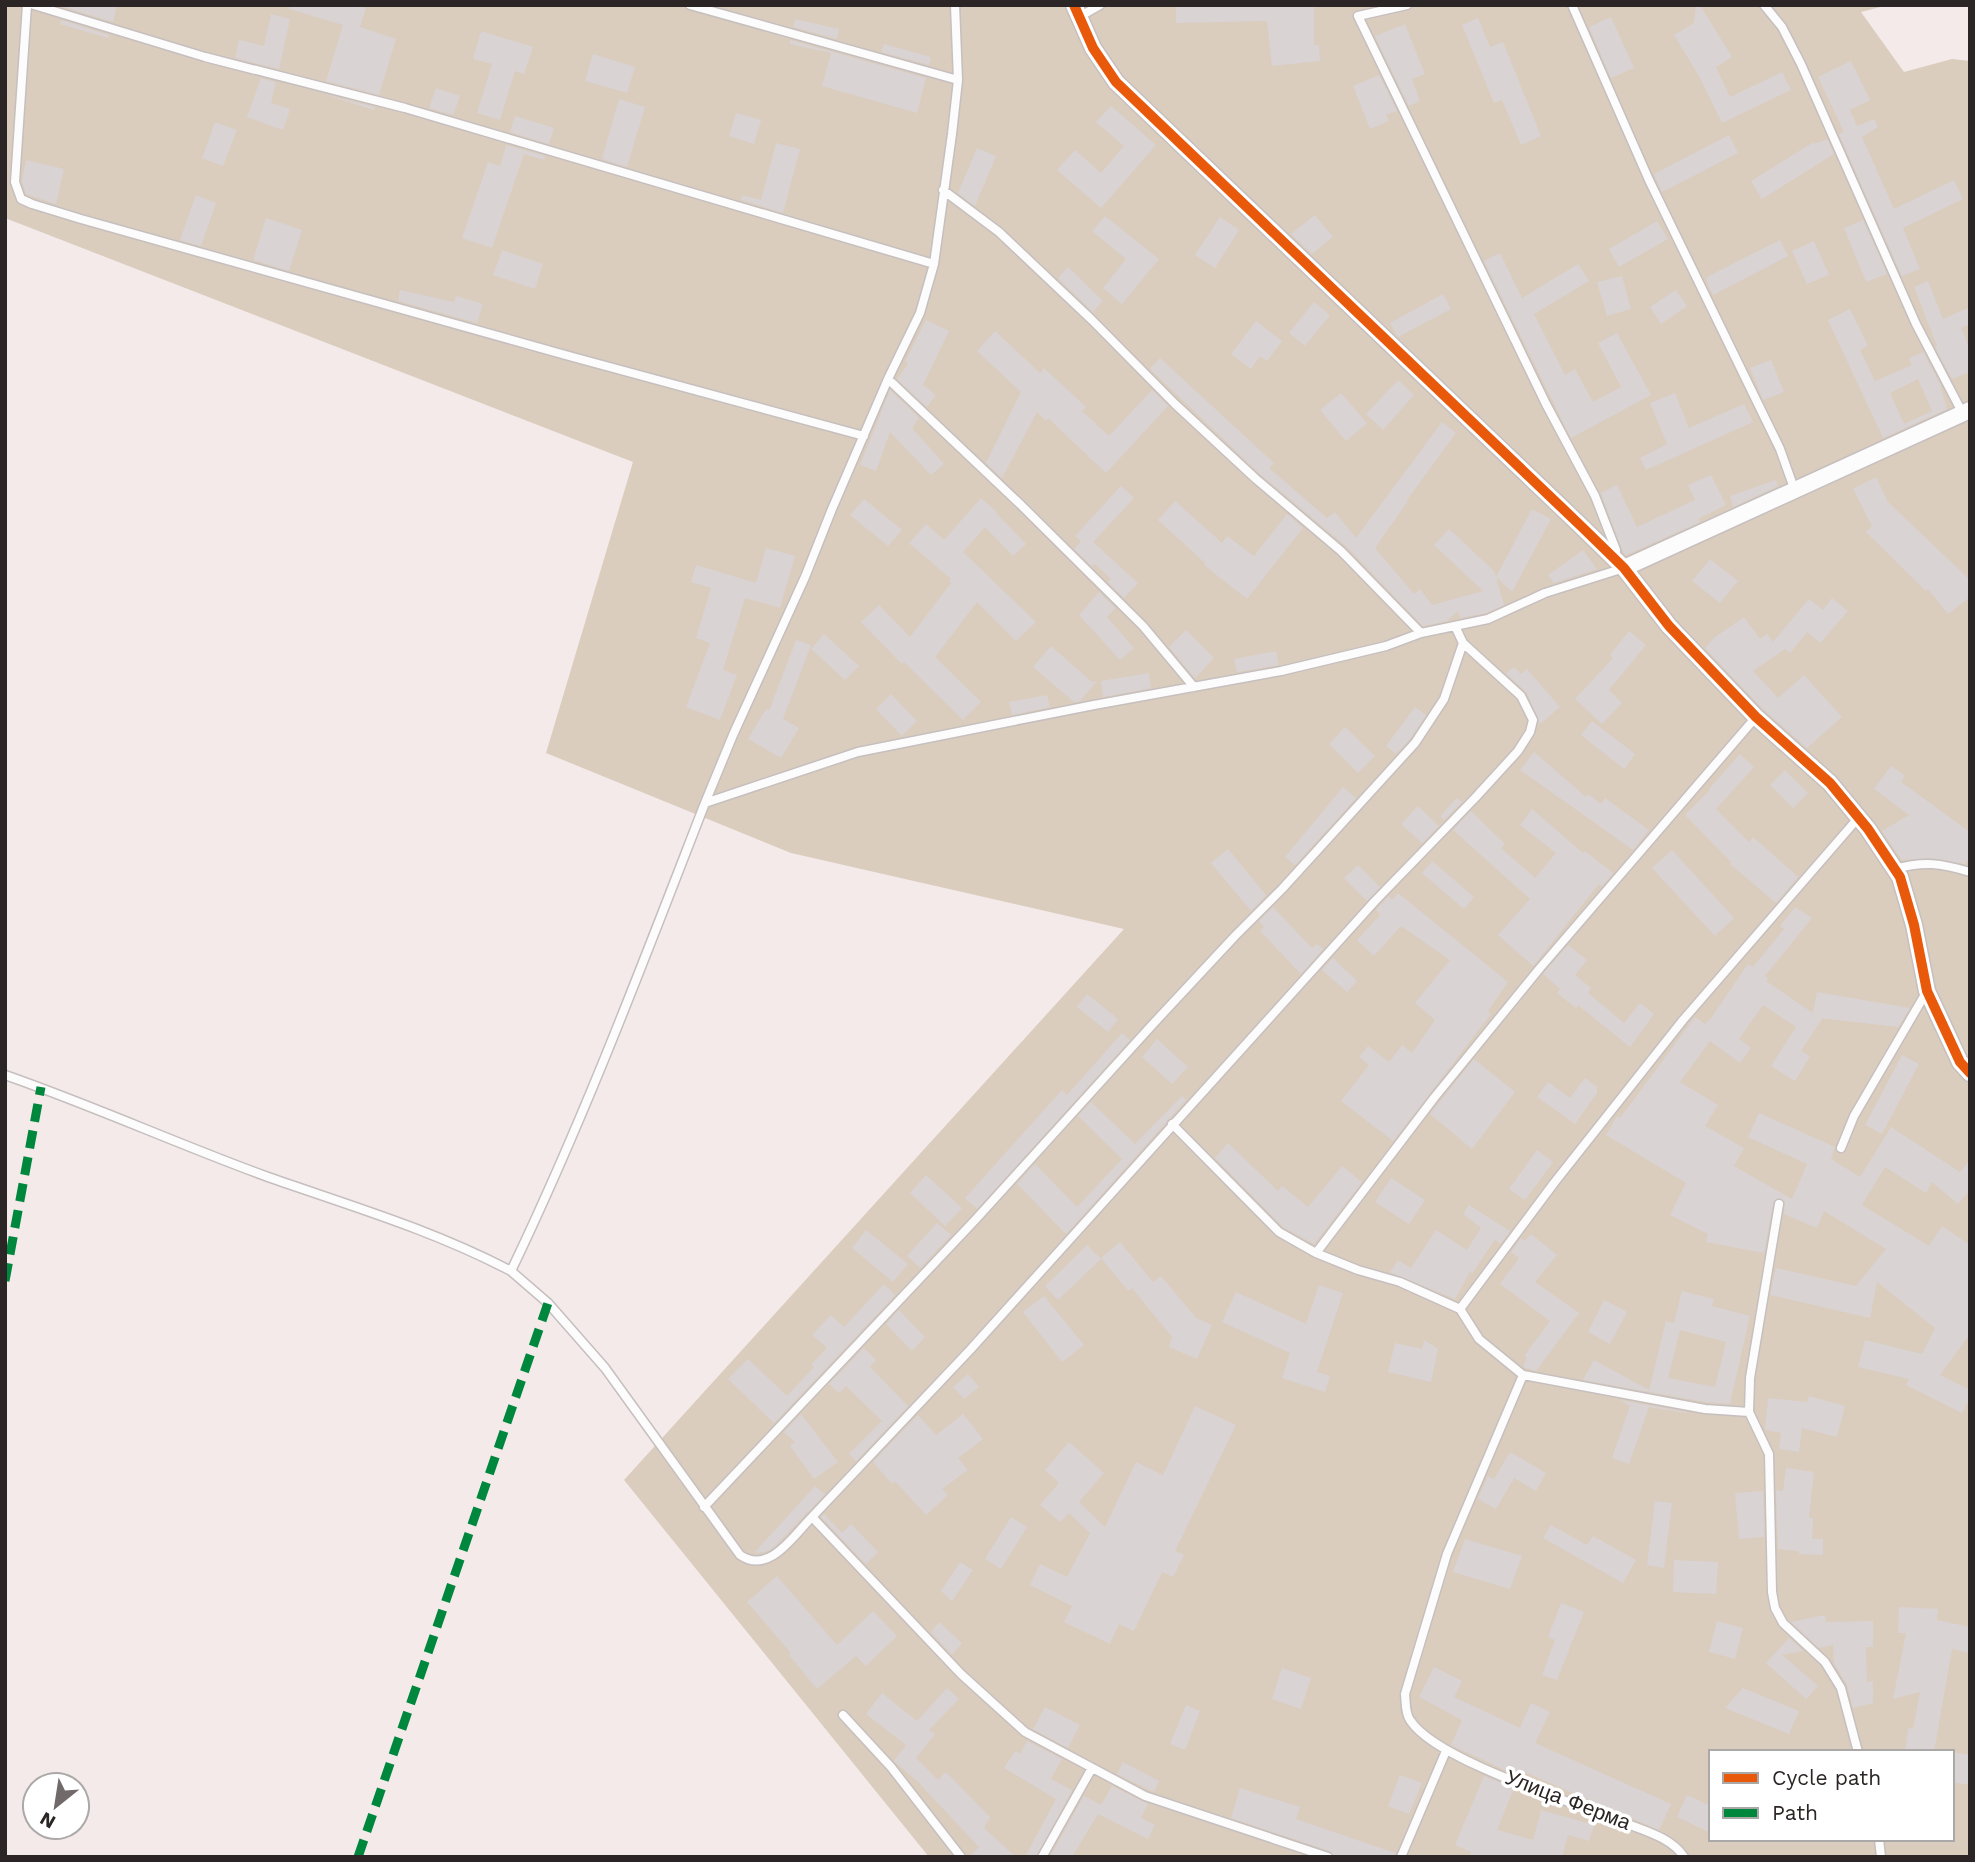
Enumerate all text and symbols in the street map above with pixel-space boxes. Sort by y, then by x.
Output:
legend [1709,1750,1954,1841]
street label: Улица Ферма [1502,1764,1635,1835]
text: Cycle path [1772,1765,1881,1790]
north arrow [21,1771,91,1841]
text: Path [1772,1800,1818,1825]
text: N [36,1807,60,1834]

